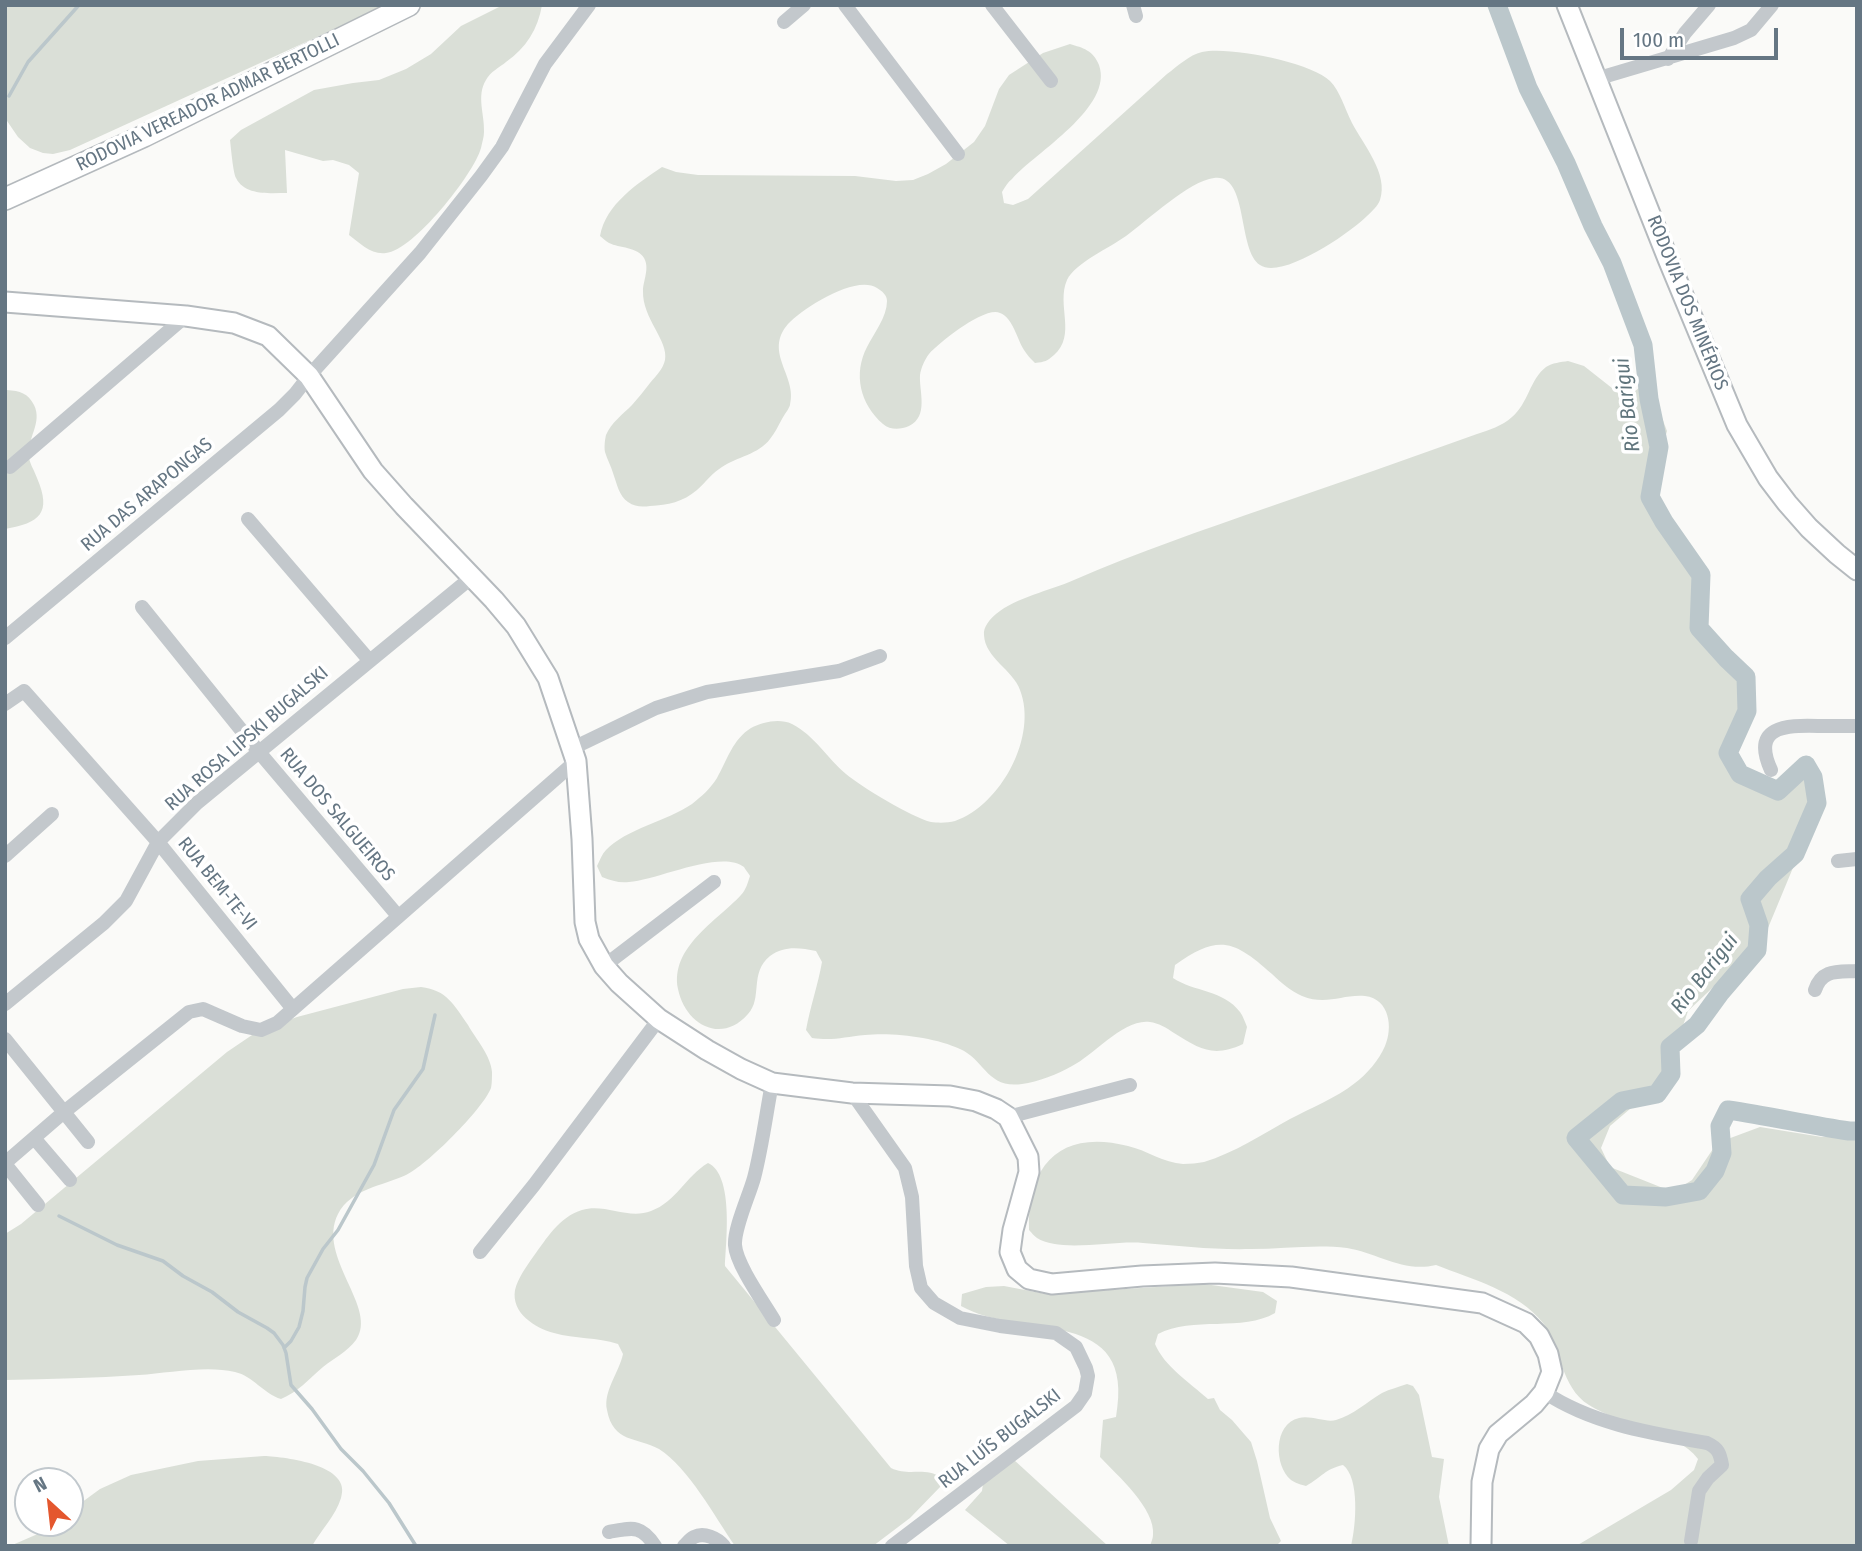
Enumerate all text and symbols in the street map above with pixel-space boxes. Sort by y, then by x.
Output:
scale bar [1624,14,1782,58]
text: 100 m [1633,27,1684,53]
street label: RODOVIA VEREADOR ADMAR BERTOLLI [73,29,343,177]
street label: RODOVIA DOS MINÉRIOS [1641,212,1733,394]
water label: Rio Barigui [1610,356,1646,454]
street label: RUA DAS ARAPONGAS [77,433,217,557]
street label: RUA ROSA LIPSKI BUGALSKI [161,662,333,816]
street label: RUA DOS SALGUEIROS [275,744,399,886]
street label: RUA BEM-TE-VI [173,833,261,935]
water label: Rio Barigui [1666,929,1744,1019]
street label: RUA LUÍS BUGALSKI [934,1384,1066,1494]
north arrow [14,1467,84,1537]
text: N [30,1472,50,1497]

